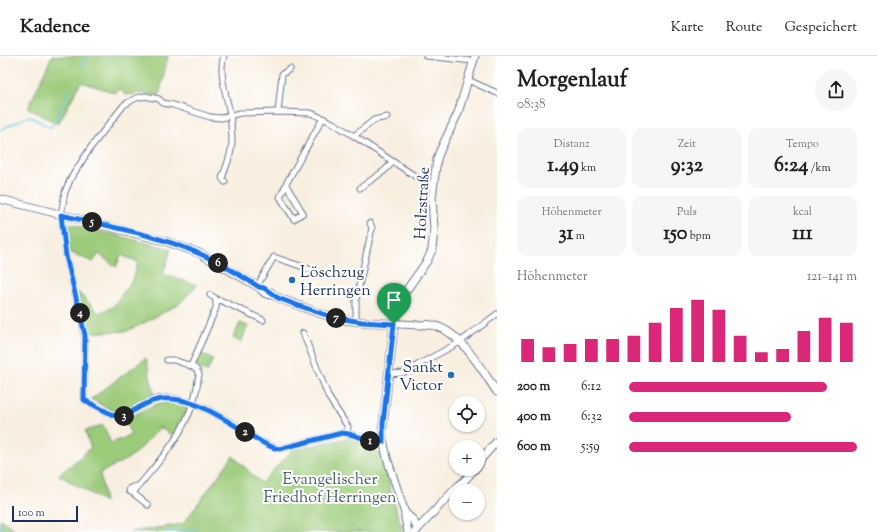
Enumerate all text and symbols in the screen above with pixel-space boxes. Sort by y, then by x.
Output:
text: Kadence [20,14,90,41]
text: Karte [671,18,704,38]
text: Route [726,18,762,38]
text: Gespeichert [784,18,857,38]
text: Morgenlauf [517,65,627,97]
button: share [815,69,857,111]
text: 08:38 [517,96,546,114]
text: Distanz [554,136,589,152]
text: Zeit [678,136,696,152]
text: Tempo [786,136,819,152]
text: 1.49 [547,152,579,181]
text: 9:32 [671,152,703,181]
text: 6:24 [774,152,808,181]
text: km [579,160,596,176]
text: /km [808,160,831,176]
street label: Holzstraße [410,166,437,240]
text: Höhenmeter [542,204,602,220]
text: Puls [677,204,697,220]
text: kcal [793,204,812,220]
pin: 5 [82,212,102,232]
text: 5 [90,214,94,230]
text: 31 [558,220,573,249]
text: 150 [663,220,687,249]
text: 111 [792,220,813,249]
text: m [573,228,585,244]
text: bpm [687,228,711,244]
pin: 6 [208,253,228,273]
text: 6 [215,255,221,271]
place label: Löschzug Herringen [300,262,371,303]
text: Höhenmeter [517,268,588,286]
text: 121–141 m [807,268,857,286]
marker: Löschzug Herringen [287,275,297,285]
pin [377,283,411,324]
icon: arrive [383,289,405,311]
pin: 4 [70,303,90,323]
text: 4 [77,305,83,321]
pin: 7 [326,308,346,328]
text: 7 [333,310,339,326]
place label: Sankt Victor [399,357,444,398]
marker: Sankt Victor [446,370,456,380]
text: 200 m [517,378,550,396]
text: 6:12 [581,378,601,396]
map controls [449,396,485,520]
button: locate [449,396,485,432]
pin: 3 [114,406,134,426]
text: 3 [122,408,126,424]
text: 400 m [517,408,551,426]
text: 6:32 [581,408,602,426]
pin: 2 [235,422,255,442]
text: 2 [242,424,248,440]
pin: 1 [360,431,380,451]
text: 1 [368,433,372,449]
text: 600 m [517,438,551,456]
text: 5:59 [581,438,600,456]
button: + [449,440,485,476]
park label: Evangelischer Friedhof Herringen [263,469,397,510]
button: − [449,484,485,520]
scale bar [12,504,78,523]
text: 100 m [18,505,45,521]

